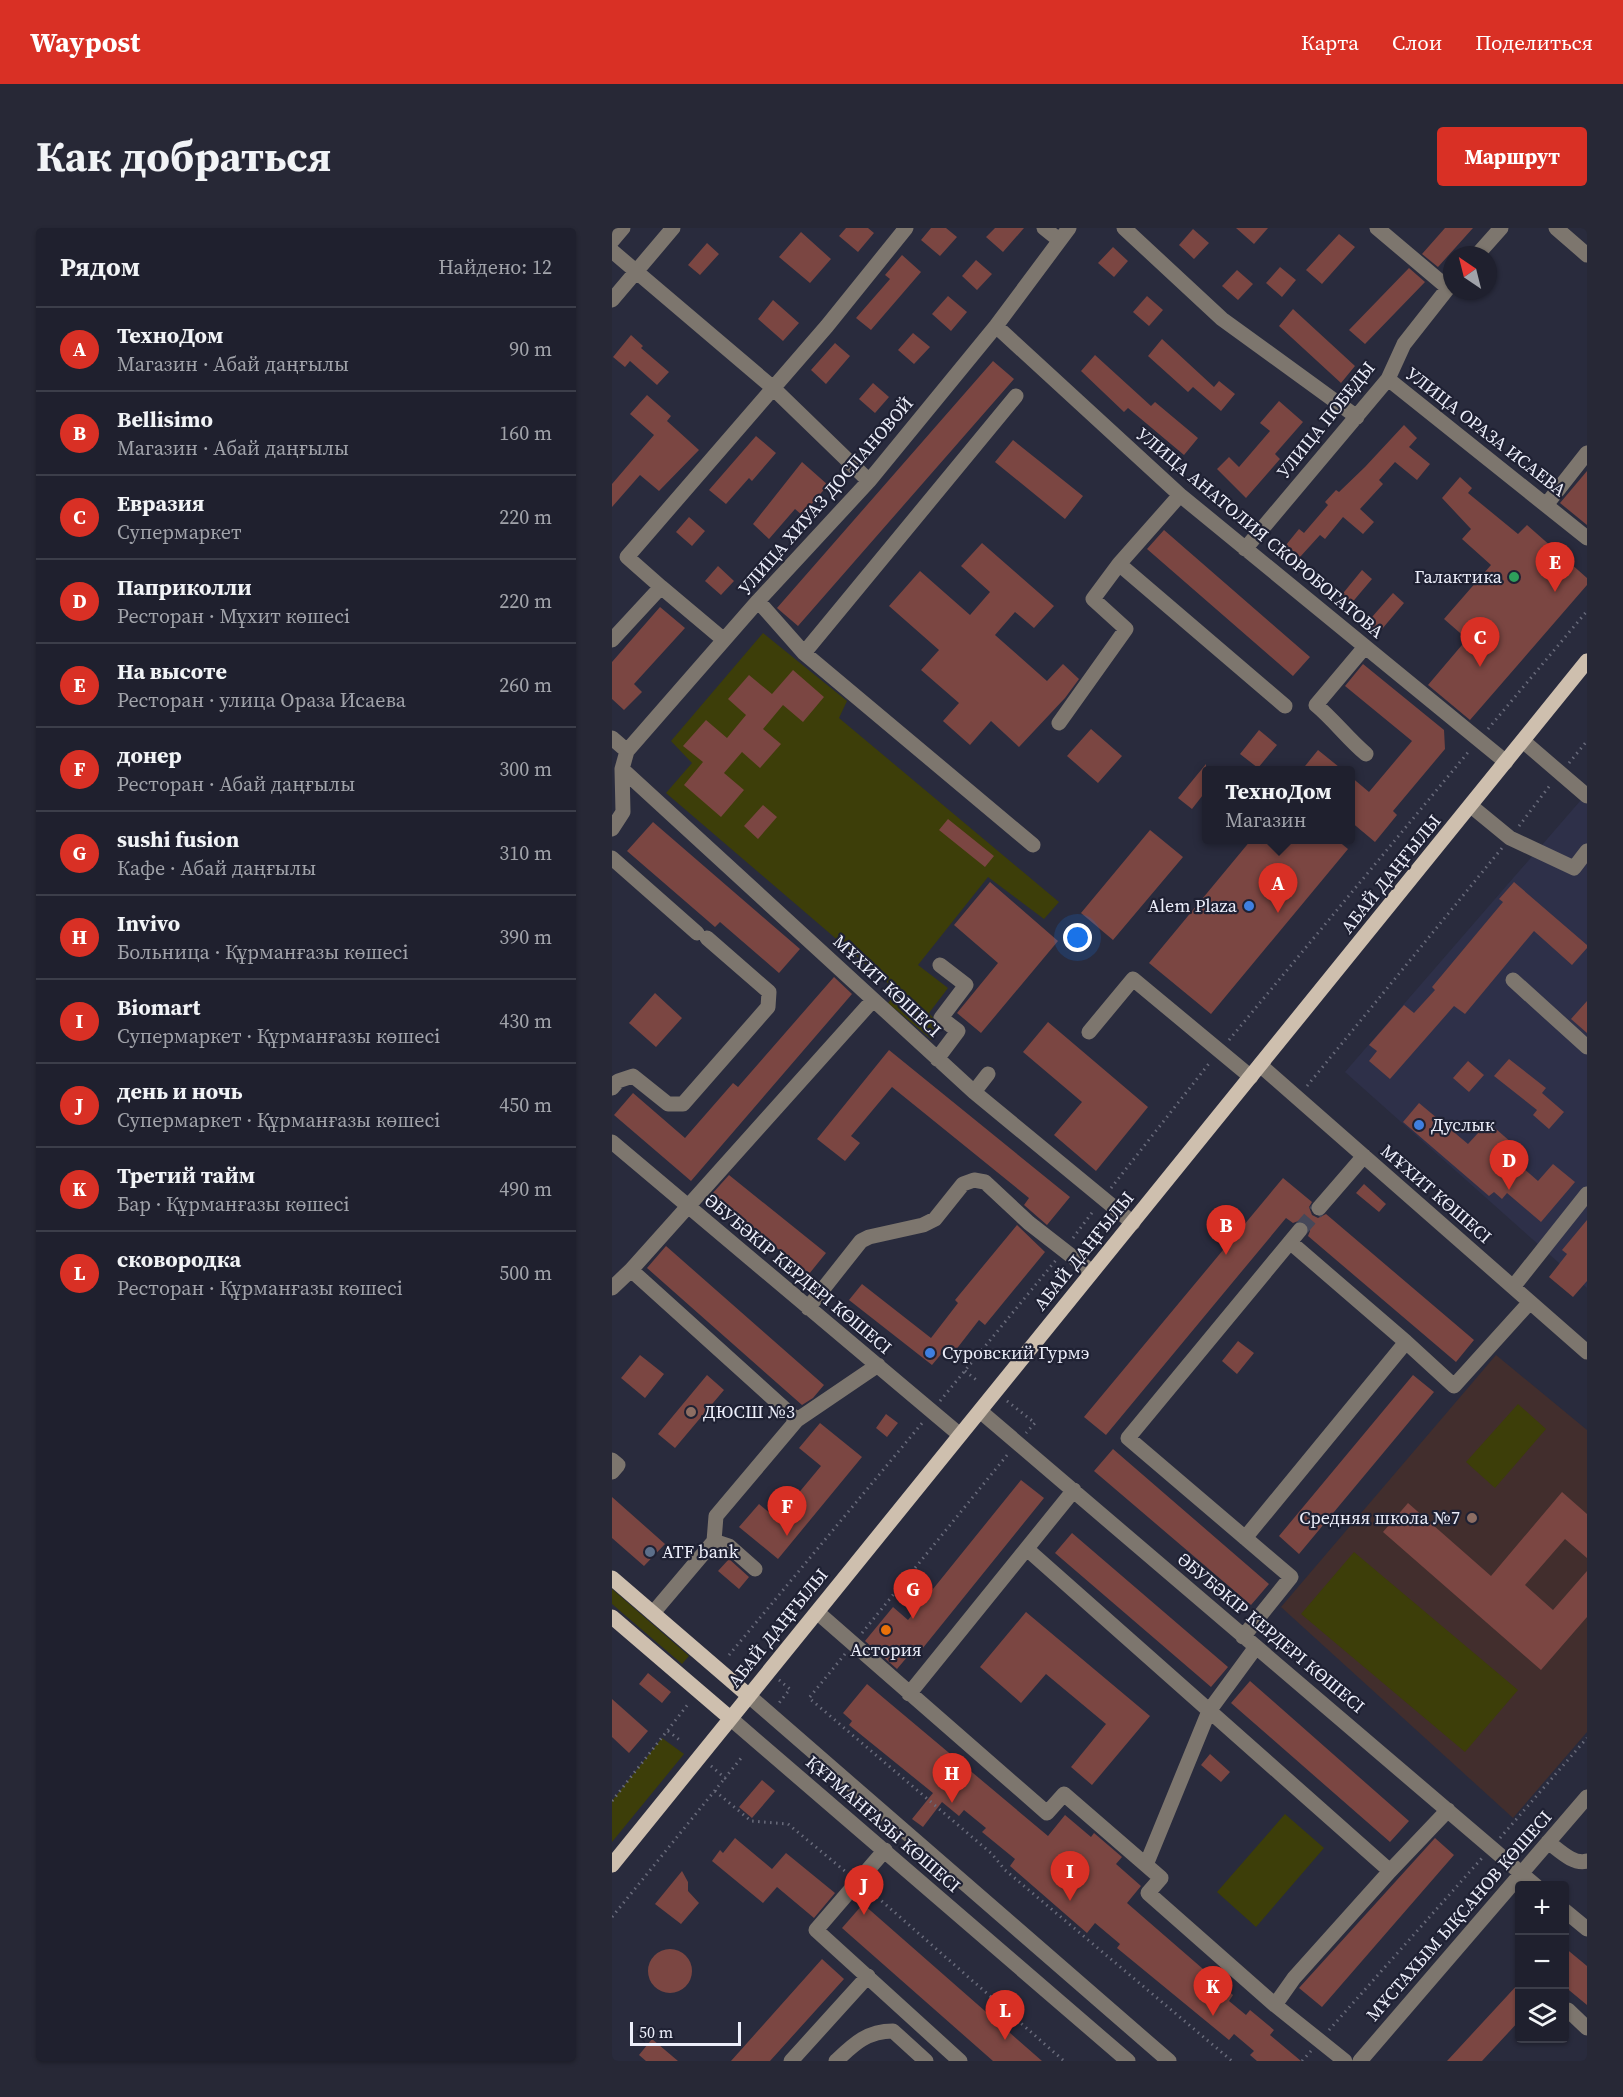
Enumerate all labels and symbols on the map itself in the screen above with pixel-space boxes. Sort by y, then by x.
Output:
north arrow [1443,246,1497,300]
street label: УЛИЦА ПОБЕДЫ [1271,356,1381,483]
street label: УЛИЦА ОРАЗА ИСАЕВА [1401,361,1572,502]
street label: УЛИЦА ХИУАЗ ДОСПАНОВОЙ [733,391,919,600]
street label: УЛИЦА АНАТОЛИЯ СКОРОБОГАТОВА [1131,421,1389,644]
pin: E [1536,542,1574,592]
place label: Галактика [1414,564,1503,589]
marker: Галактика [1507,570,1521,584]
pin: C [1460,618,1500,667]
street label: АБАЙ ДАҢҒЫЛЫ [1335,809,1446,938]
pin: A [1258,864,1298,913]
place label: Alem Plaza [1148,893,1238,918]
marker: Alem Plaza [1242,899,1256,913]
your location [1063,923,1092,952]
street label: МҰХИТ КӨШЕСІ [828,929,947,1042]
place label: Дуслык [1431,1112,1495,1137]
marker: Дуслык [1412,1118,1426,1132]
street label: МҰХИТ КӨШЕСІ [1375,1138,1497,1249]
pin: D [1490,1140,1528,1190]
street label: АБАЙ ДАҢҒЫЛЫ [1028,1186,1139,1315]
street label: ӘБУБӘКІР КЕРДЕРІ КӨШЕСІ [699,1188,897,1360]
pin: B [1206,1206,1246,1255]
place label: Суровский Гурмэ [942,1340,1089,1365]
marker: Суровский Гурмэ [923,1346,937,1360]
place label: ДЮСШ №3 [703,1399,795,1424]
marker: ДЮСШ №3 [684,1405,698,1419]
pin: F [768,1486,807,1536]
place label: Средняя школа №7 [1299,1505,1460,1530]
marker: Средняя школа №7 [1465,1511,1479,1525]
place label: ATF bank [662,1539,739,1564]
marker: ATF bank [643,1545,657,1559]
street label: ӘБУБӘКІР КЕРДЕРІ КӨШЕСІ [1172,1547,1370,1719]
street label: АБАЙ ДАҢҒЫЛЫ [722,1563,833,1692]
pin: G [894,1570,932,1619]
marker: Астория [879,1623,893,1637]
place label: Астория [850,1637,922,1662]
street label: ҚҰРМАНҒАЗЫ КӨШЕСІ [801,1749,966,1898]
pin: H [932,1754,972,1803]
street label: МҰСТАХЫМ ЫҚСАНОВ КӨШЕСІ [1360,1805,1557,2026]
pin: I [1050,1852,1090,1901]
pin: J [844,1866,884,1915]
pin: K [1194,1966,1232,2016]
pin: L [986,1990,1024,2040]
scale bar [630,2019,741,2046]

